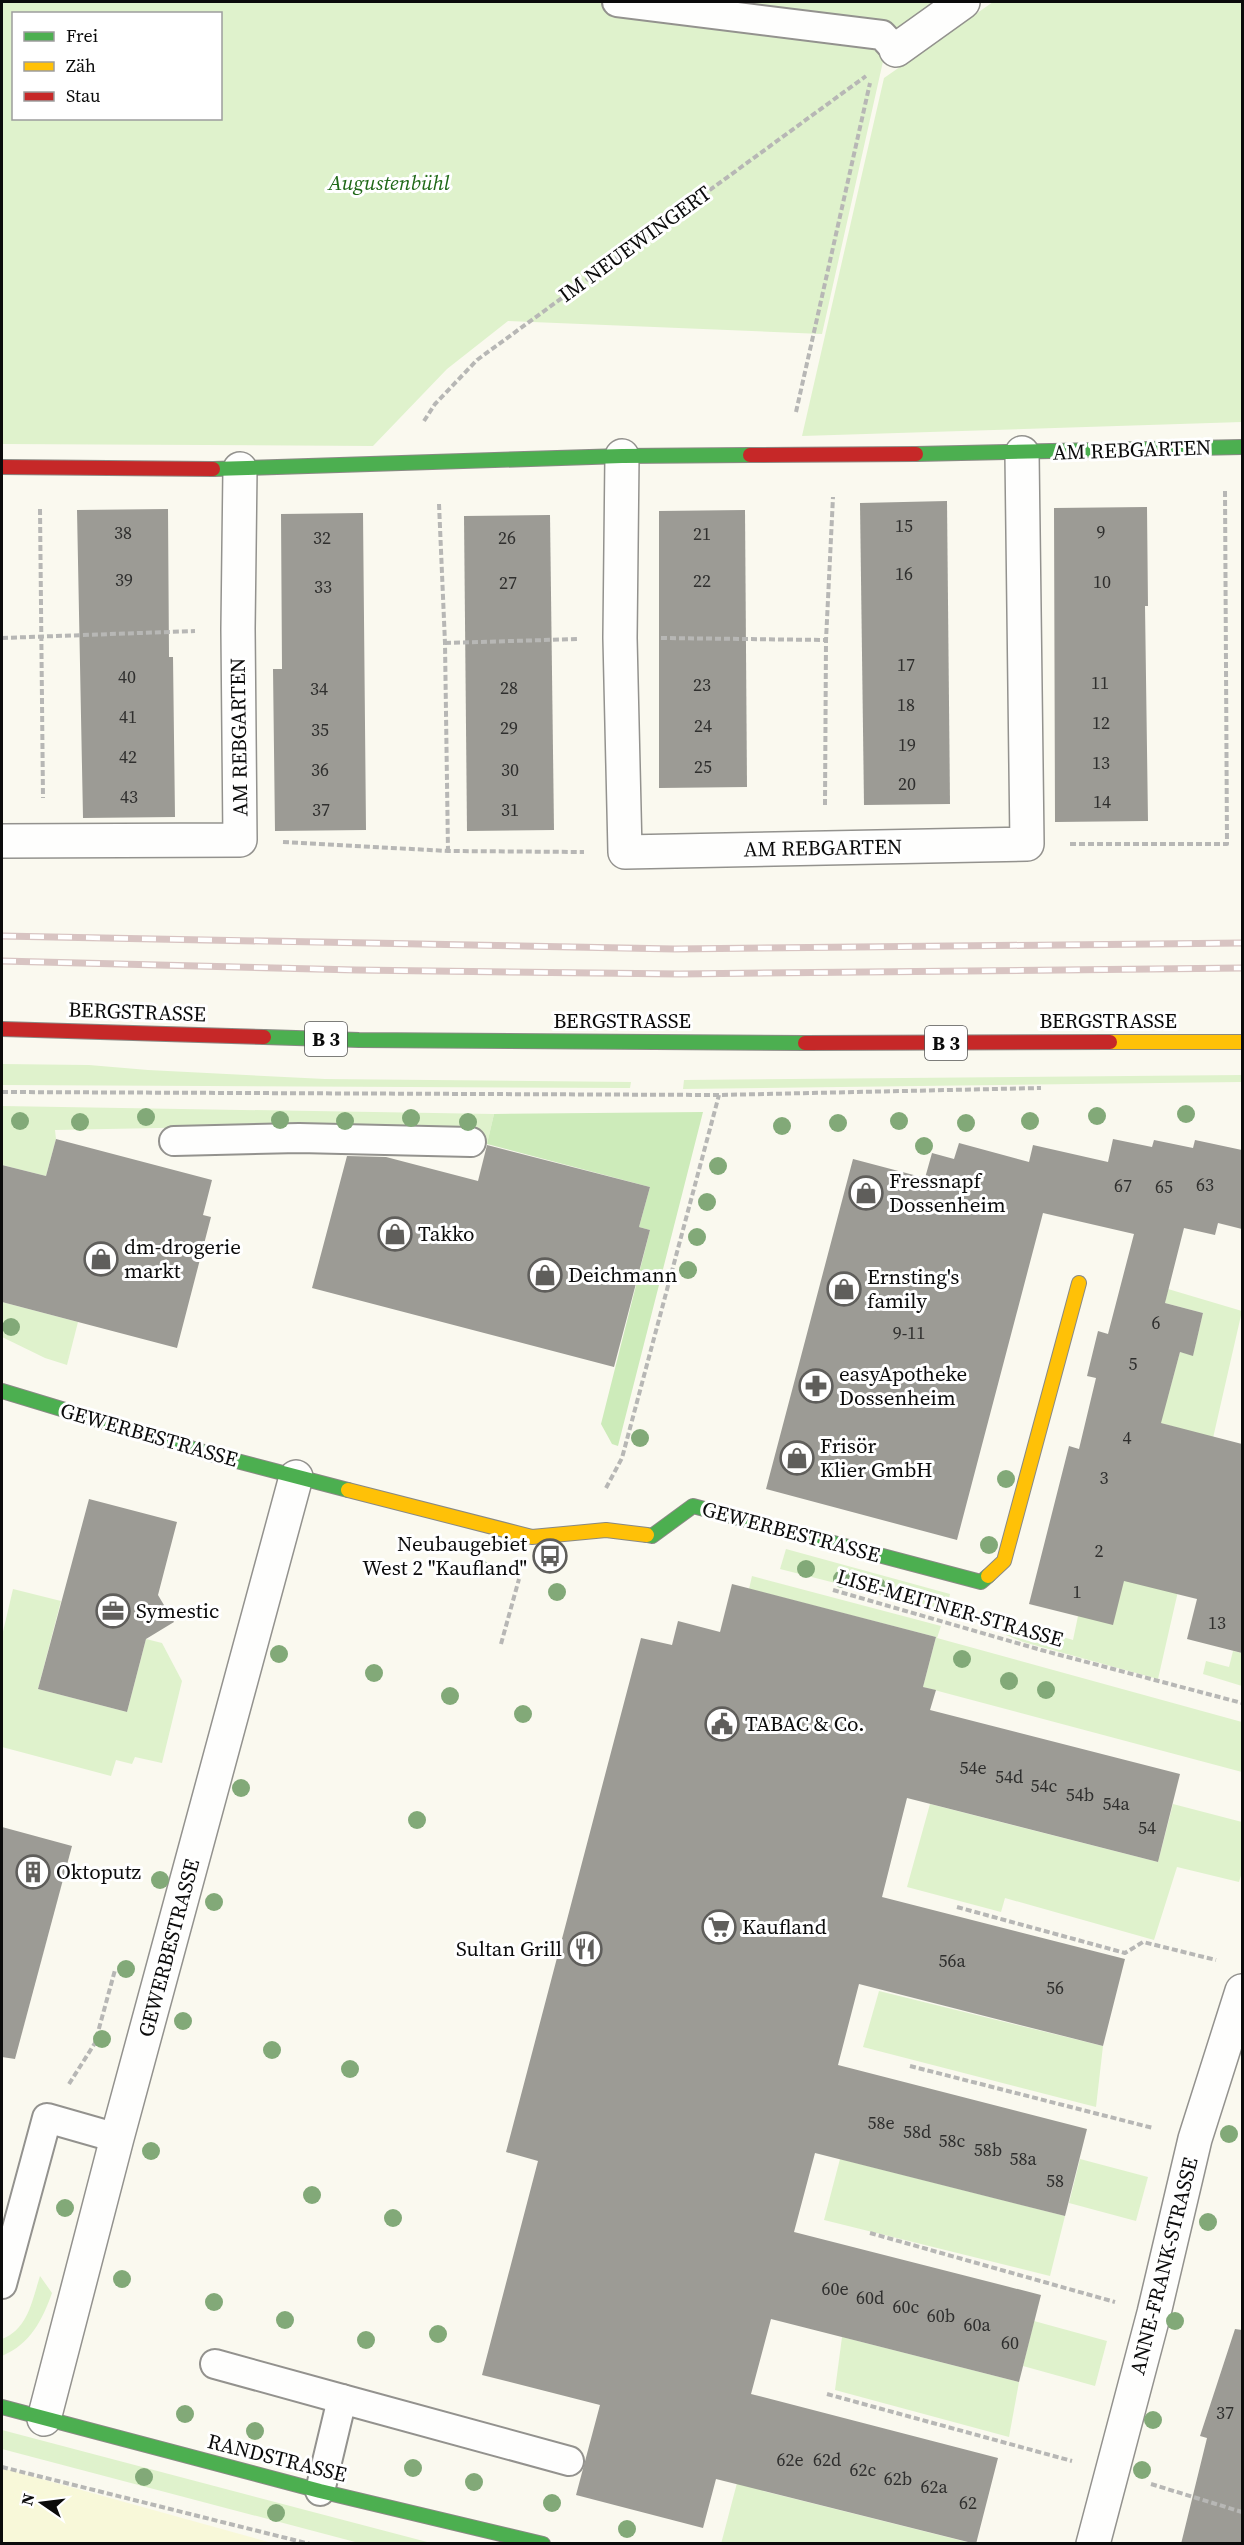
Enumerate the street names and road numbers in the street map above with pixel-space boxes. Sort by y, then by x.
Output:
street label: IM NEUEWINGERT [553,178,717,309]
street label: AM REBGARTEN [1052,432,1212,467]
street label: AM REBGARTEN [223,658,254,817]
street label: AM REBGARTEN [743,832,902,863]
street label: BERGSTRASSE [68,995,206,1028]
street label: BERGSTRASSE [553,1006,691,1035]
street label: BERGSTRASSE [1039,1006,1177,1035]
road number: B 3 [305,1022,347,1056]
road number: B 3 [925,1026,967,1060]
street label: GEWERBESTRASSE [57,1395,241,1474]
street label: GEWERBESTRASSE [699,1494,883,1569]
street label: LISE-MEITNER-STRASSE [834,1561,1067,1654]
street label: GEWERBESTRASSE [131,1856,206,2040]
street label: ANNE-FRANK-STRASSE [1122,2154,1205,2378]
street label: RANDSTRASSE [204,2426,350,2489]

